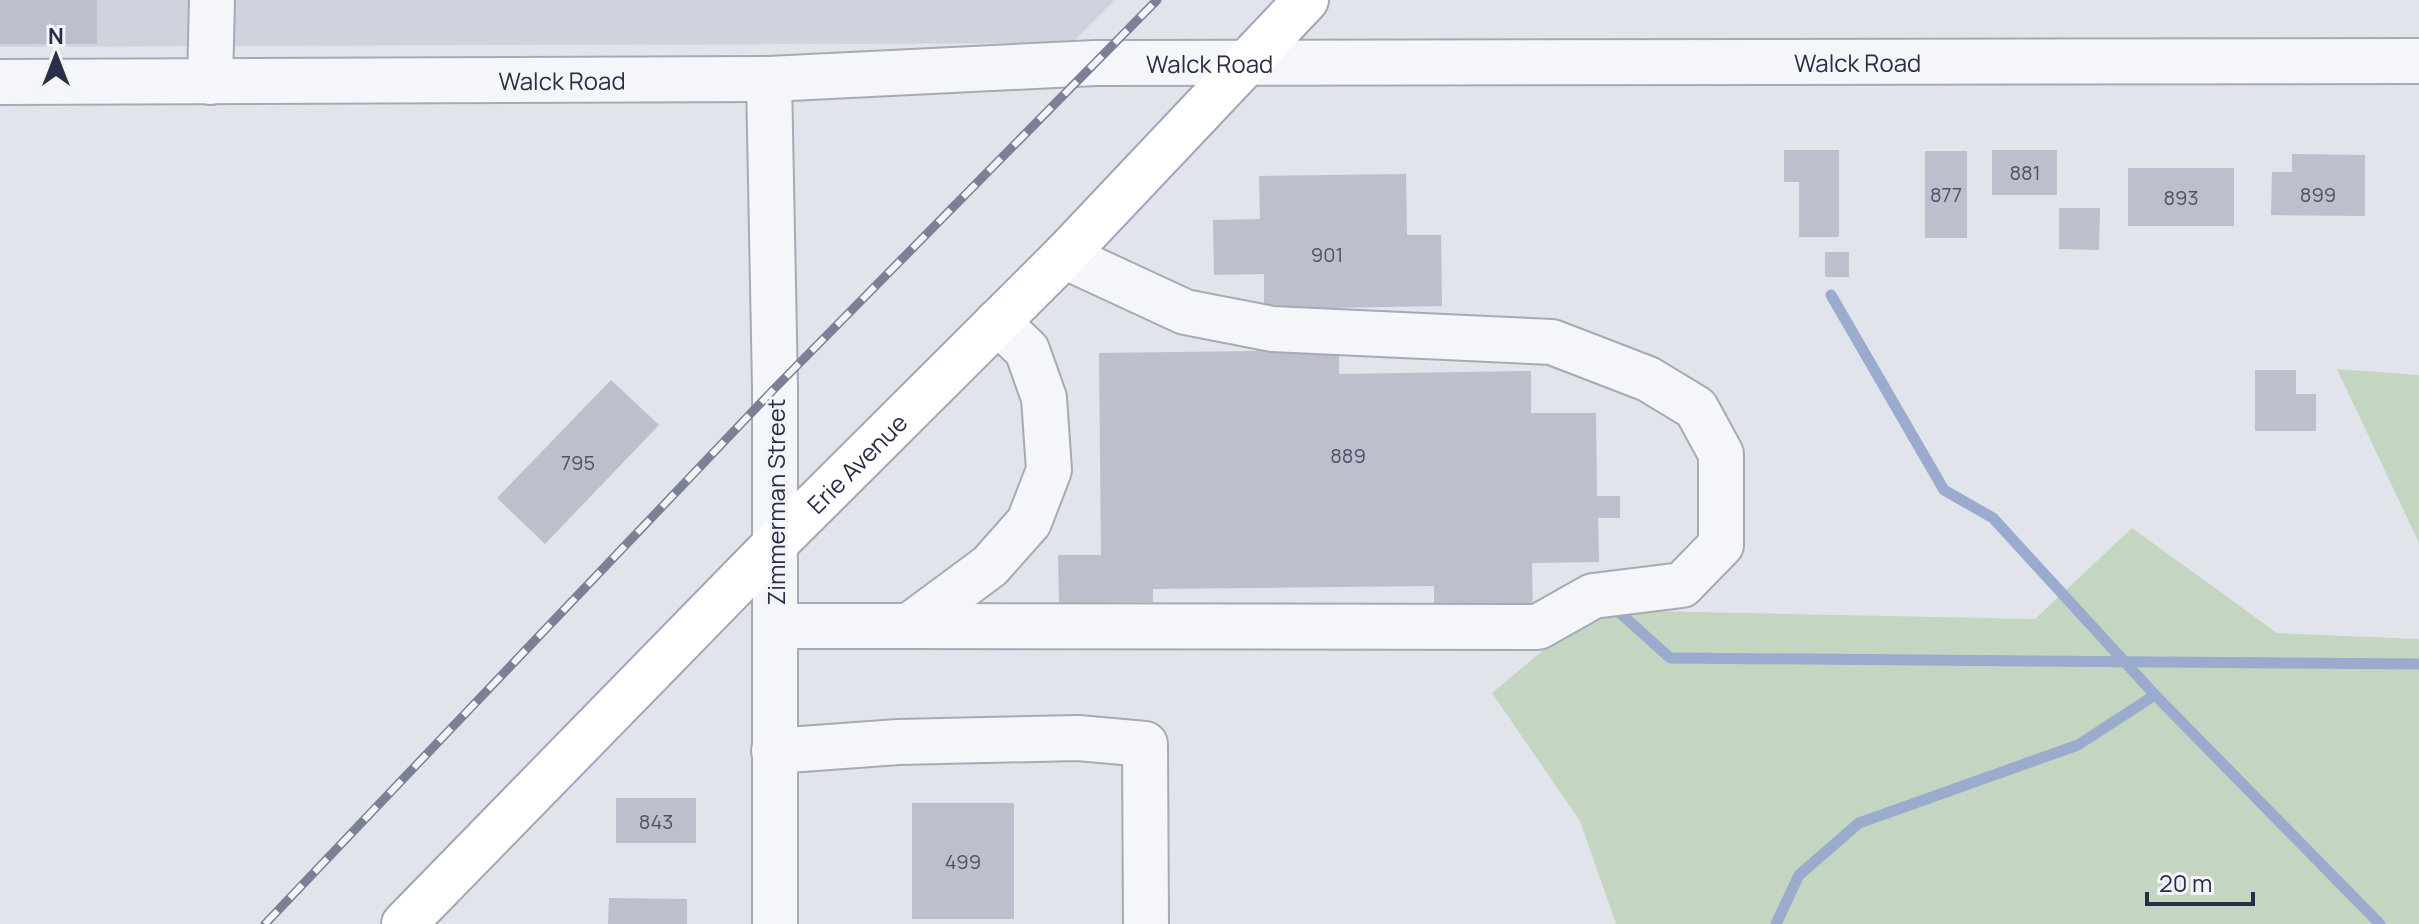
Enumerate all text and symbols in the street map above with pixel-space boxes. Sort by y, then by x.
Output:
north arrow [16,16,96,96]
text: N [48,21,64,51]
street label: Walck Road [1794,45,1921,78]
street label: Walck Road [1146,46,1273,79]
street label: Walck Road [498,63,626,97]
house number: 881 [2009,159,2041,186]
house number: 877 [1930,181,1962,208]
house number: 899 [2300,181,2336,208]
house number: 893 [2163,184,2199,211]
house number: 901 [1311,241,1343,268]
street label: Zimmerman Street [759,399,792,605]
street label: Erie Avenue [799,406,914,520]
house number: 889 [1330,442,1366,469]
house number: 795 [561,449,595,476]
house number: 843 [639,808,673,835]
house number: 499 [945,848,981,875]
scale bar [2147,856,2253,906]
text: 20 m [2159,866,2212,899]

